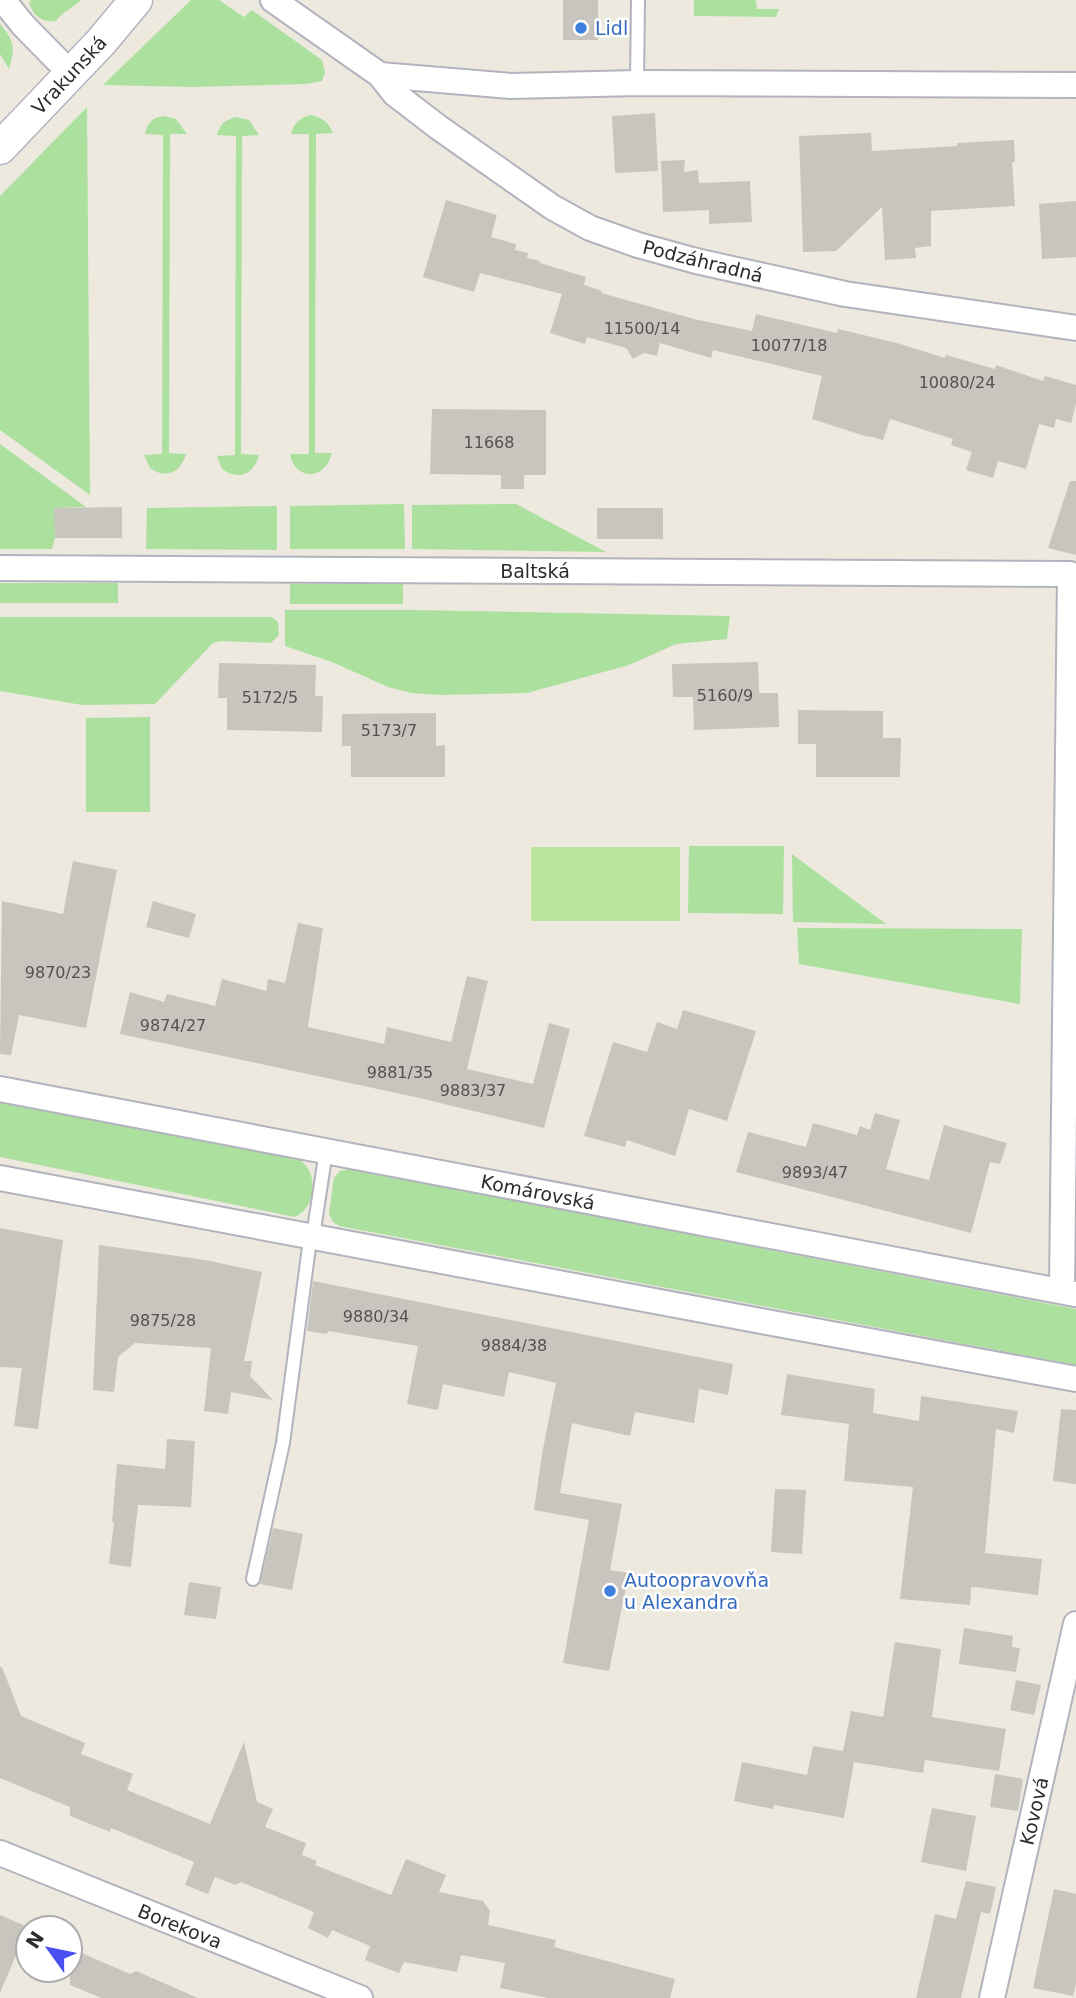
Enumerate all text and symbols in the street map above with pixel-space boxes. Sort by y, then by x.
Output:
place label: Lidl [595,17,628,39]
marker: Lidl [573,20,589,36]
street label: Vrakunská [27,31,111,119]
street label: Podzáhradná [641,235,765,287]
house number: 11500/14 [604,319,680,338]
house number: 10077/18 [751,336,827,355]
house number: 10080/24 [919,373,995,392]
house number: 11668 [464,433,514,452]
street label: Baltská [500,560,570,582]
house number: 5160/9 [697,686,753,705]
house number: 5172/5 [242,688,298,707]
house number: 5173/7 [361,721,417,740]
house number: 9870/23 [25,963,91,982]
house number: 9874/27 [140,1016,206,1035]
house number: 9881/35 [367,1063,433,1082]
house number: 9883/37 [440,1081,506,1100]
house number: 9893/47 [782,1163,848,1182]
street label: Komárovská [479,1170,597,1214]
house number: 9880/34 [343,1307,409,1326]
house number: 9875/28 [130,1311,196,1330]
house number: 9884/38 [481,1336,547,1355]
place label: Autoopravovňa u Alexandra [624,1569,769,1613]
marker: Autoopravovňa u Alexandra [602,1583,618,1599]
street label: Kovová [1016,1775,1052,1847]
street label: Borekova [135,1899,225,1953]
north arrow [14,1914,84,1984]
text: N [21,1927,48,1952]

